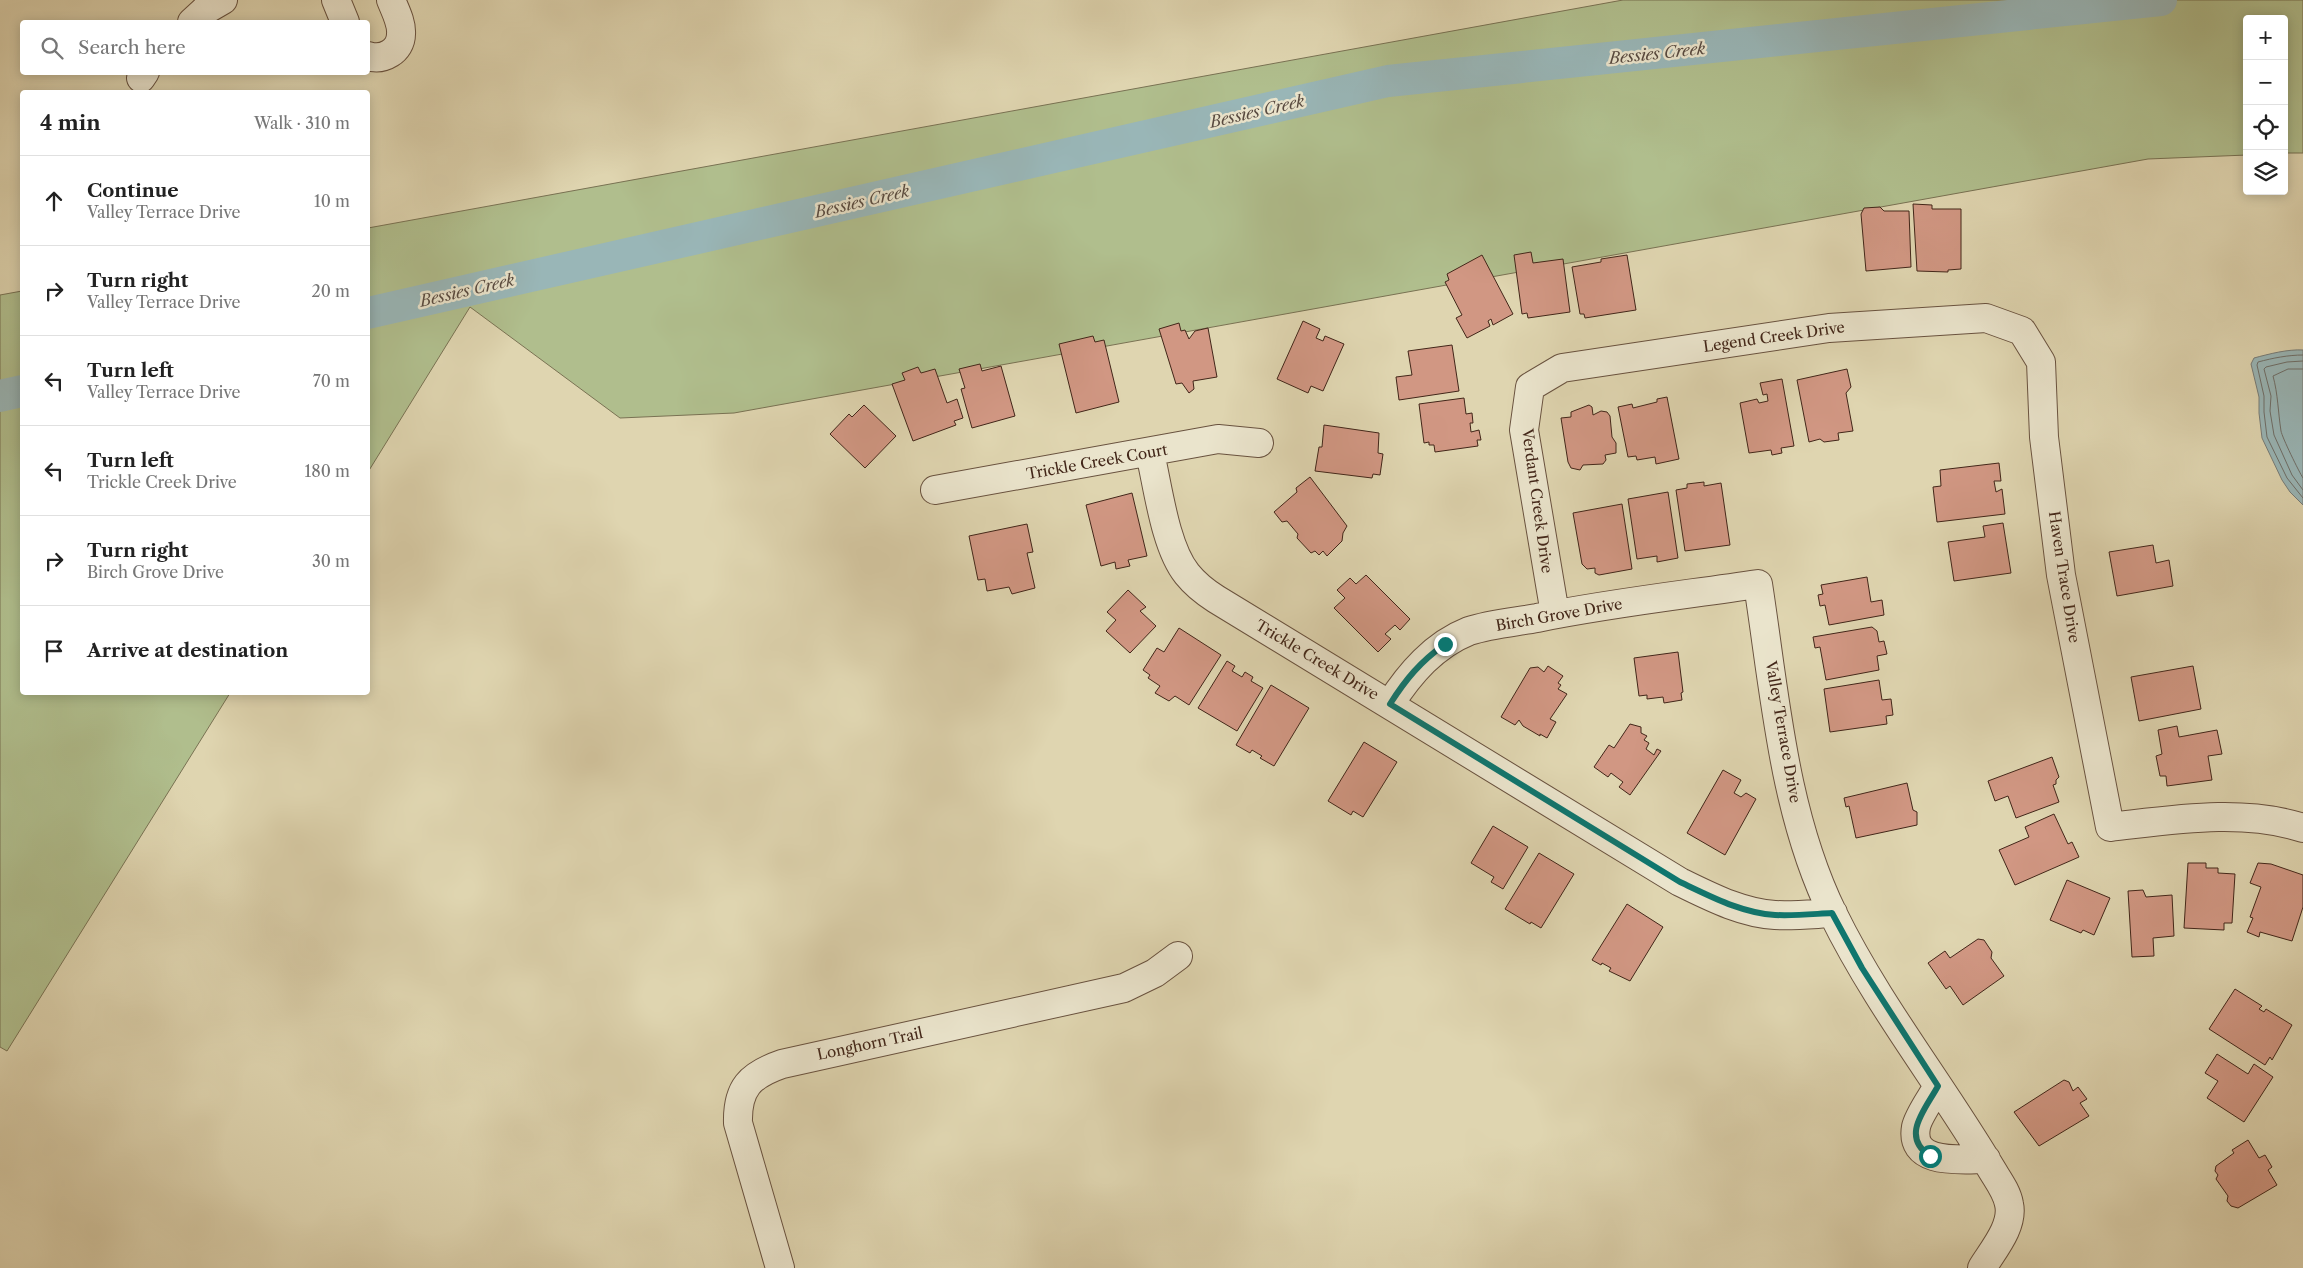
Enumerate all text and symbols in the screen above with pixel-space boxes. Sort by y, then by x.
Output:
map controls [2243,15,2288,195]
button: + [2243,15,2288,60]
search box [20,20,370,75]
icon: search [38,34,66,62]
text: Search here [78,36,186,59]
water label: Bessies Creek [1606,38,1707,68]
button: − [2243,60,2288,105]
water label: Bessies Creek [1206,90,1307,132]
button: locate [2243,105,2288,150]
text: 4 min [40,110,101,135]
text: Walk · 310 m [254,113,350,133]
button: layers [2243,150,2288,195]
text: Continue [87,179,179,202]
water label: Bessies Creek [811,180,912,222]
icon: ahead [40,187,68,215]
text: 10 m [314,191,350,211]
text: Valley Terrace Drive [87,202,240,222]
text: Turn right [87,269,188,292]
water label: Bessies Creek [416,269,517,311]
icon: right [40,277,68,305]
text: 20 m [311,281,350,301]
text: Valley Terrace Drive [87,292,240,312]
street label: Legend Creek Drive [1702,317,1846,356]
text: Turn left [87,359,174,382]
icon: left [40,367,68,395]
text: 70 m [313,371,350,391]
text: Valley Terrace Drive [87,382,240,402]
street label: Verdant Creek Drive [1518,427,1557,574]
street label: Trickle Creek Court [1025,440,1170,483]
text: Turn left [87,449,174,472]
icon: left [40,457,68,485]
text: 180 m [304,461,350,481]
text: Trickle Creek Drive [87,472,237,492]
street label: Haven Trace Drive [2045,510,2084,644]
text: Turn right [87,539,188,562]
icon: right [40,547,68,575]
text: 30 m [312,551,350,571]
text: Birch Grove Drive [87,562,224,582]
street label: Birch Grove Drive [1494,594,1624,635]
street label: Trickle Creek Drive [1252,615,1382,704]
route end [1434,633,1457,656]
icon: arrive [40,637,68,665]
text: Arrive at destination [87,639,288,662]
street label: Valley Terrace Drive [1761,658,1805,804]
street label: Longhorn Trail [815,1023,925,1064]
route start [1919,1145,1942,1168]

